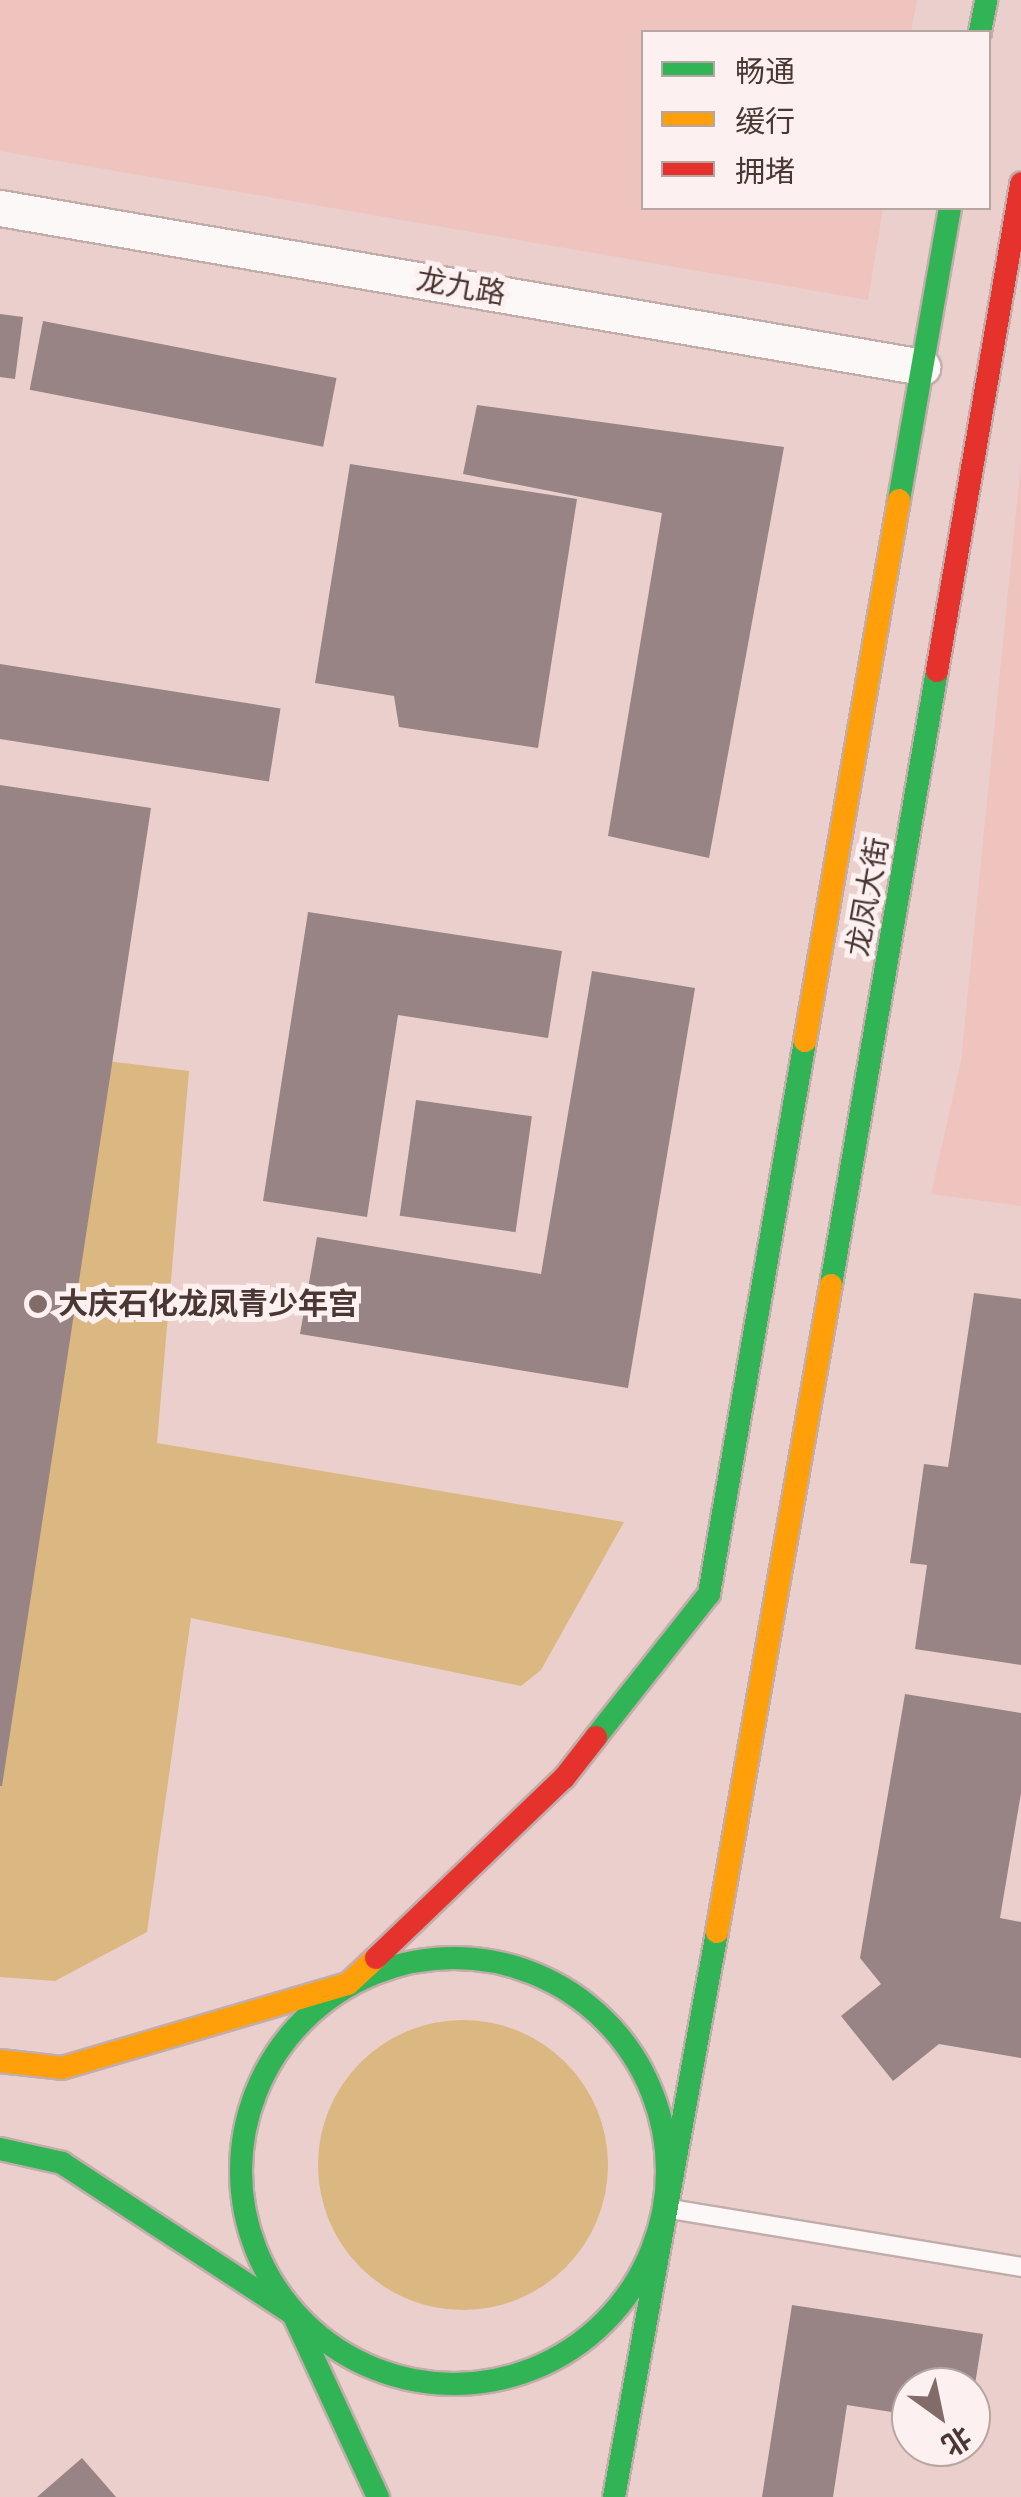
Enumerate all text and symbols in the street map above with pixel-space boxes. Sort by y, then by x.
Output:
legend [641,30,991,210]
text: 畅通 [735,55,795,88]
text: 缓行 [735,105,795,138]
text: 拥堵 [735,155,795,188]
street label: 龙九路 [414,261,508,313]
street label: 龙凤大街 [840,835,896,959]
place label: 大庆石化龙凤青少年宫 [58,1286,358,1322]
marker: 大庆石化龙凤青少年宫 [27,1293,49,1315]
north arrow [891,2367,991,2467]
text: 北 [936,2420,977,2462]

